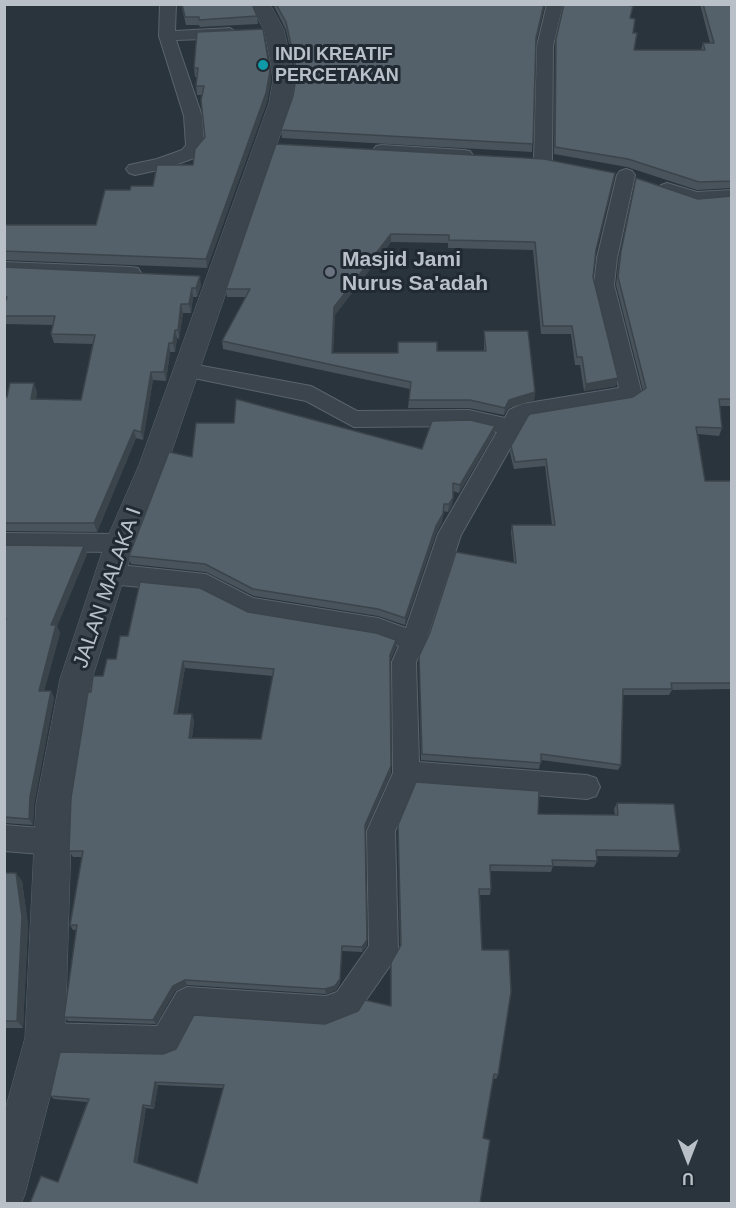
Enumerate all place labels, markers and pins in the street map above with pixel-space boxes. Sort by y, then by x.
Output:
place label: INDI KREATIF PERCETAKAN [275,44,399,86]
marker: INDI KREATIF PERCETAKAN [256,58,270,72]
place label: Masjid Jami Nurus Sa'adah [342,247,488,297]
marker: Masjid Jami Nurus Sa'adah [323,265,337,279]

